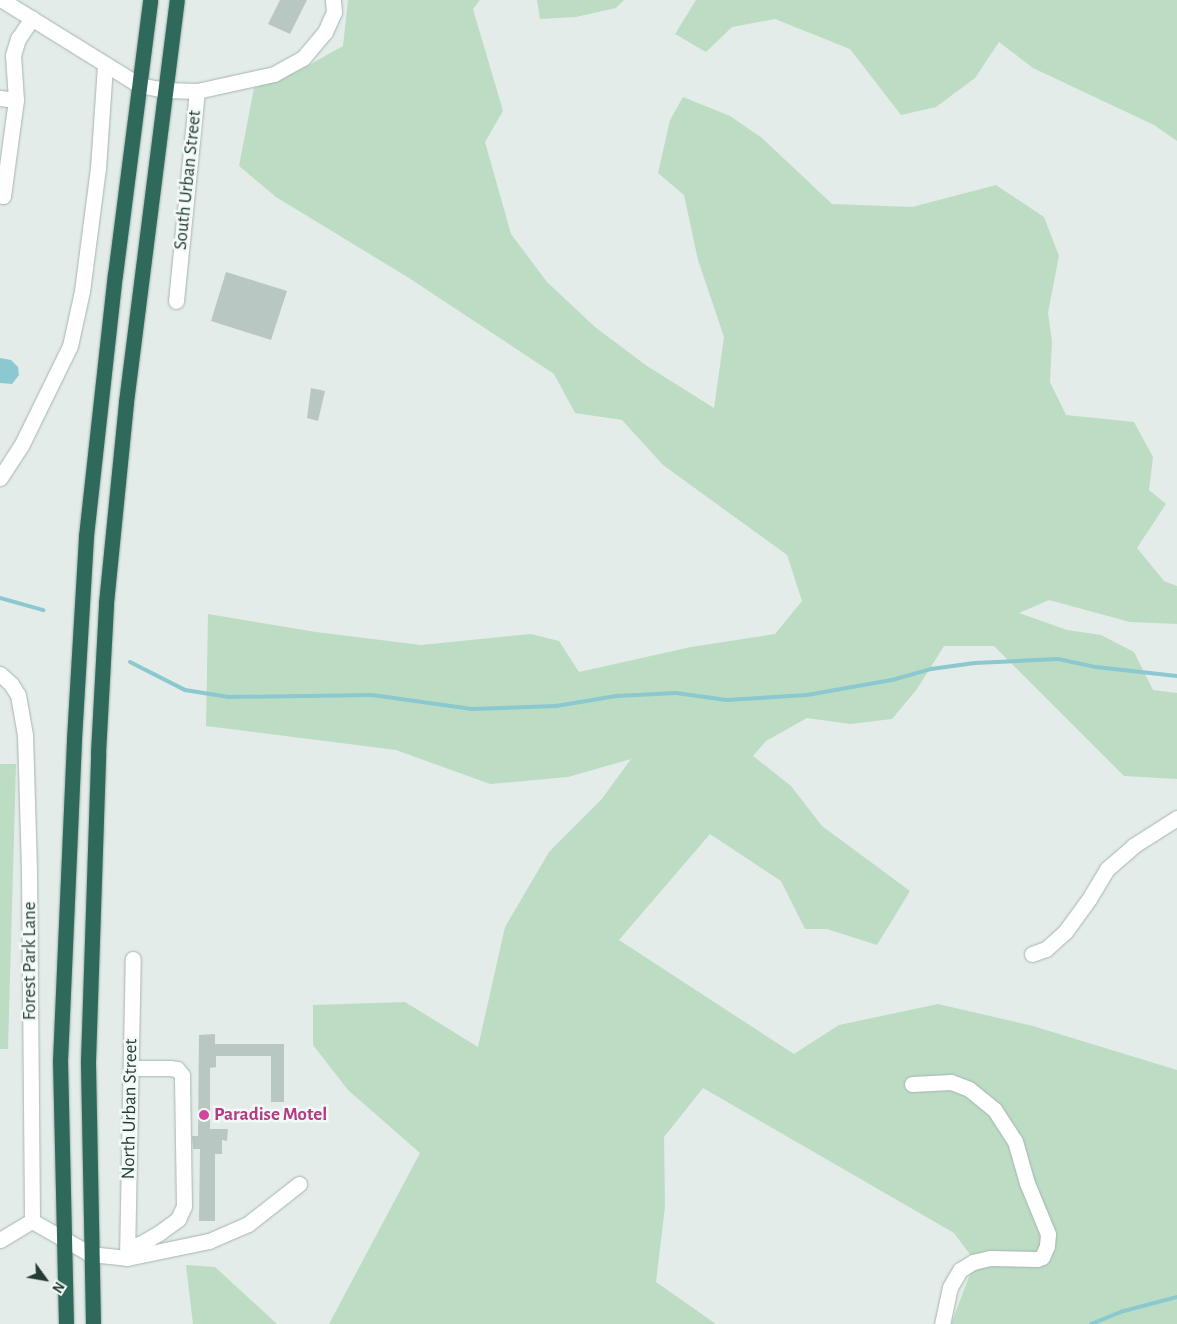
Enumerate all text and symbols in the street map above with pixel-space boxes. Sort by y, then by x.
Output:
street label: South Urban Street [169,109,207,251]
street label: Forest Park Lane [19,902,41,1020]
street label: North Urban Street [117,1038,143,1180]
place label: Paradise Motel [214,1104,327,1126]
marker: Paradise Motel [198,1109,210,1121]
north arrow [20,1254,70,1304]
text: N [49,1279,66,1295]

